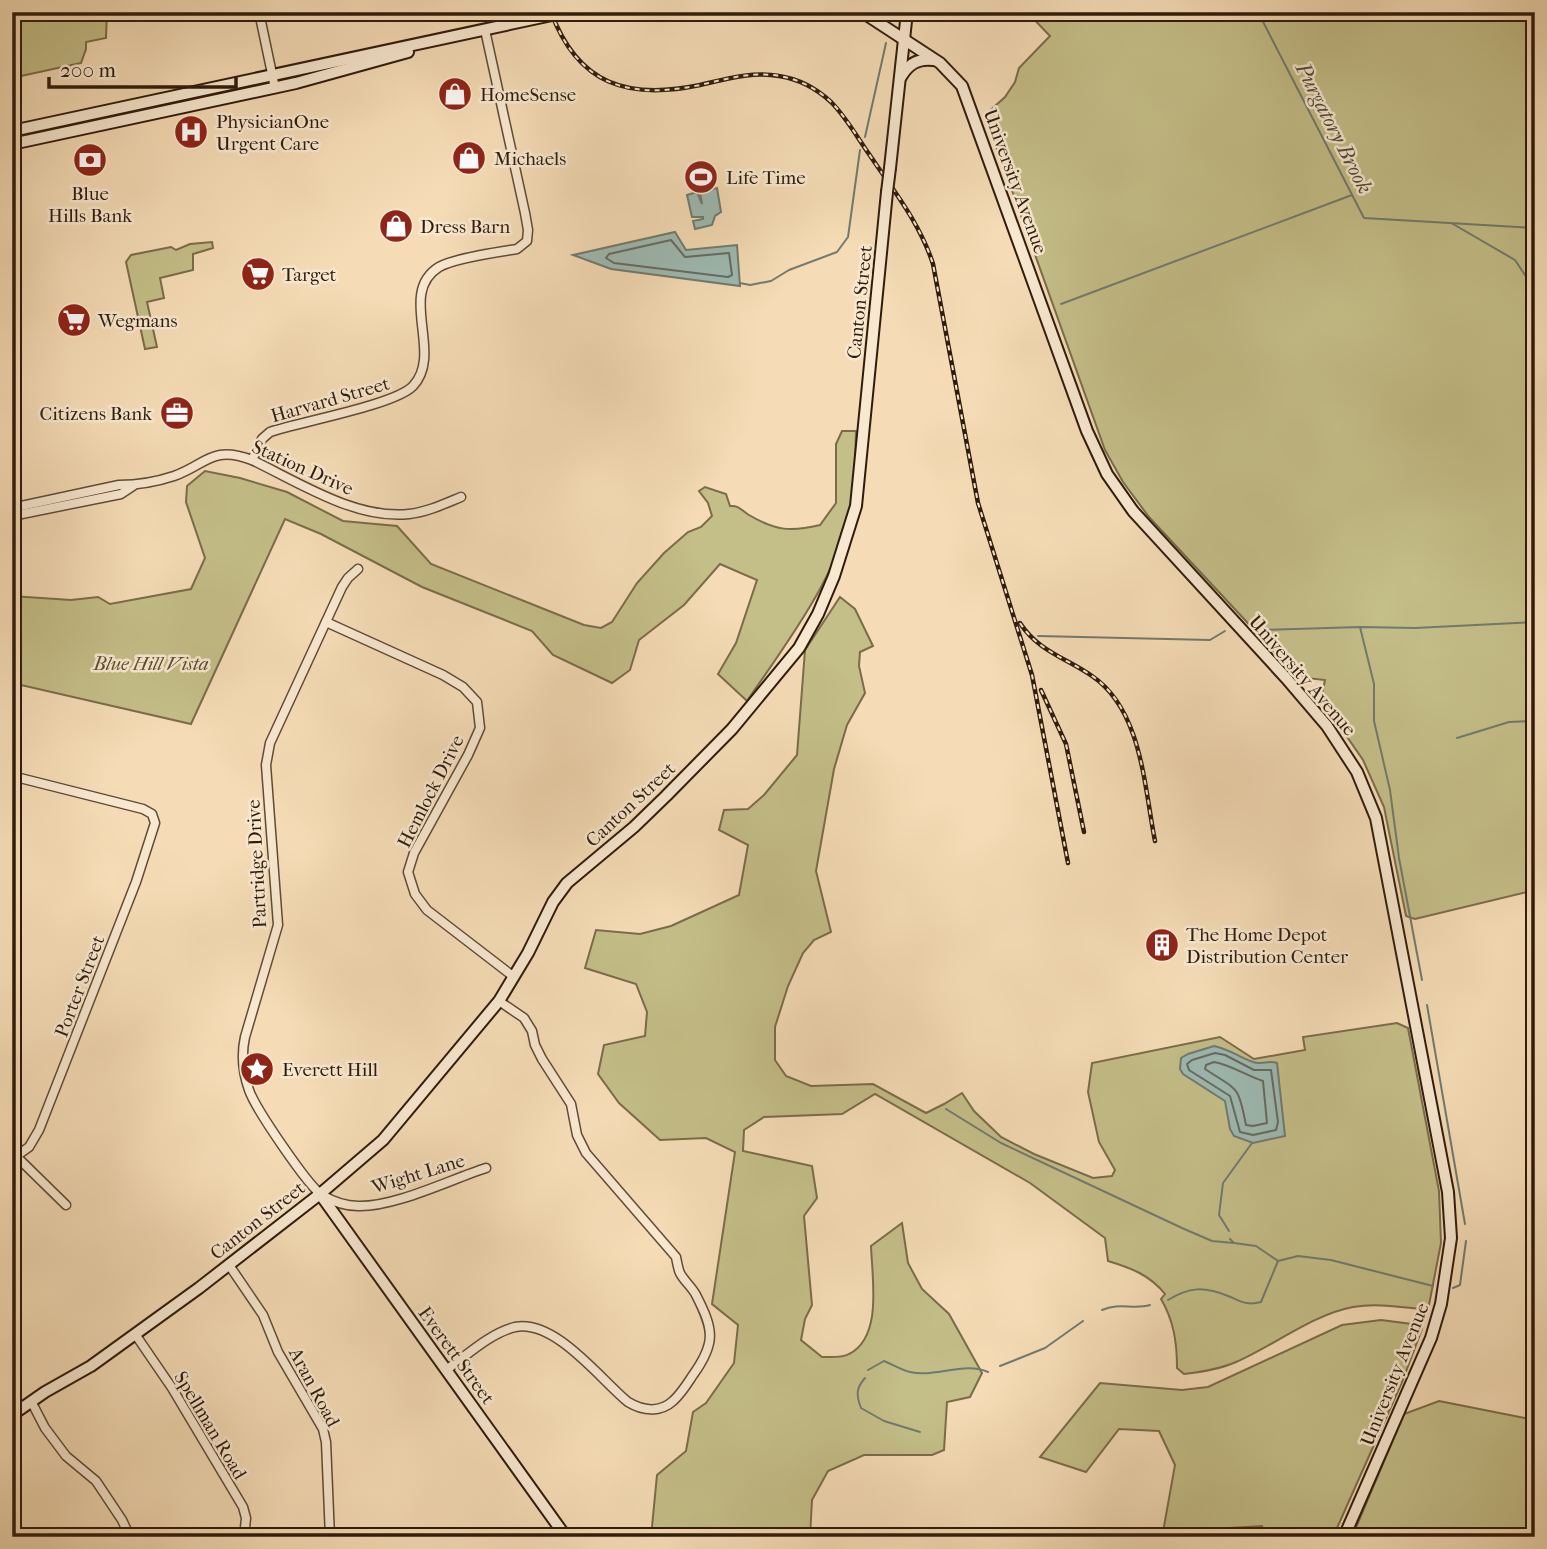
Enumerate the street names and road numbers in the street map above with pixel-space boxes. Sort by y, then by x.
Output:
street label: University Avenue [979,106,1051,257]
street label: Canton Street [843,244,877,360]
street label: Harvard Street [268,372,392,427]
street label: Station Drive [248,436,357,500]
street label: University Avenue [1244,611,1361,740]
street label: Hemlock Drive [393,732,469,851]
street label: Canton Street [581,758,680,852]
street label: Partridge Drive [243,799,271,929]
street label: Porter Street [50,932,109,1040]
street label: Wight Lane [368,1149,468,1199]
street label: Canton Street [206,1177,309,1265]
street label: University Avenue [1356,1300,1434,1449]
street label: Everett Street [413,1303,499,1409]
street label: Aran Road [284,1343,344,1431]
street label: Spellman Road [169,1368,251,1484]

